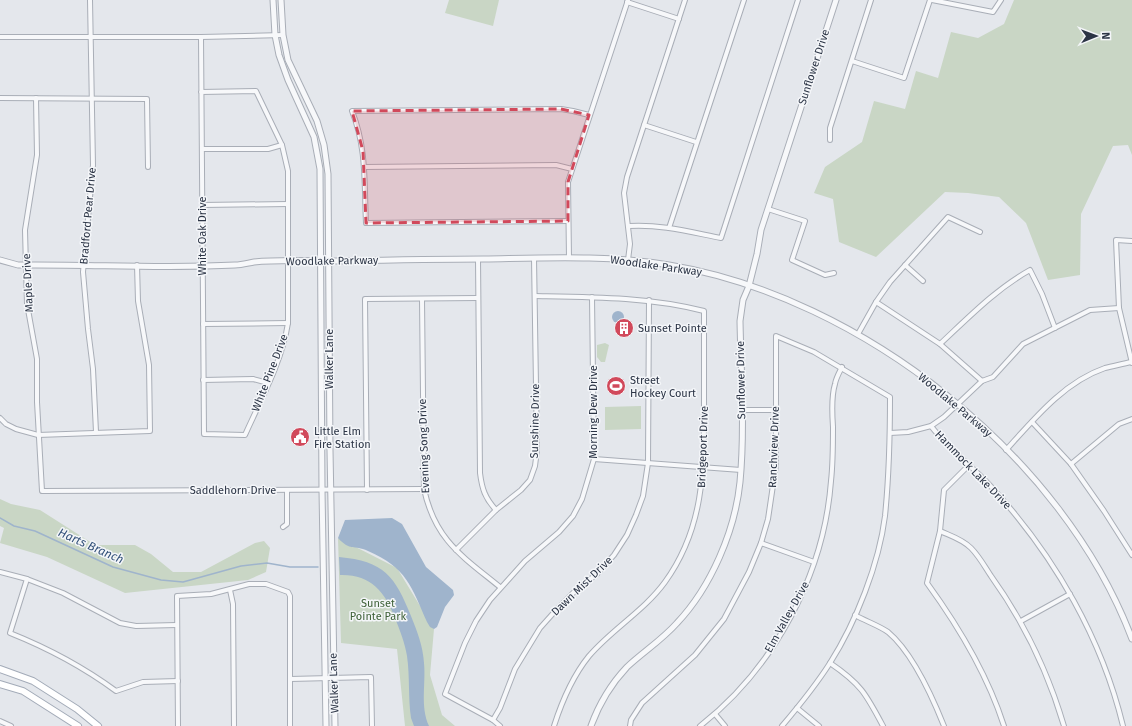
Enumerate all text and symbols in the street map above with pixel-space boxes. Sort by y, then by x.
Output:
north arrow [1076,16,1116,56]
street label: Sunflower Drive [796,28,832,106]
text: N [1099,32,1112,40]
street label: Bradford Pear Drive [77,167,99,265]
street label: White Oak Drive [196,196,209,276]
street label: Maple Drive [20,253,36,313]
street label: Woodlake Parkway [609,253,703,279]
street label: Woodlake Parkway [286,254,379,268]
building icon: Sunset Pointe [613,317,635,339]
place label: Sunset Pointe [638,322,707,335]
street label: Walker Lane [323,329,336,389]
street label: White Pine Drive [249,332,291,414]
street label: Sunflower Drive [734,341,748,419]
street label: Morning Dew Drive [587,365,600,459]
street label: Woodlake Parkway [915,370,995,440]
place label: Street Hockey Court [630,374,696,400]
sports icon: Street Hockey Court [605,375,627,397]
street label: Sunshine Drive [528,384,542,458]
street label: Evening Song Drive [416,398,432,494]
street label: Bridgeport Drive [695,406,711,488]
street label: Ranchview Drive [766,406,782,488]
place label: Little Elm Fire Station [314,425,371,451]
public building icon: Little Elm Fire Station [289,426,311,448]
street label: Hammock Lake Drive [932,428,1014,512]
street label: Saddlehorn Drive [190,484,276,497]
water label: Harts Branch [56,525,126,567]
street label: Dawn Mist Drive [549,554,615,618]
street label: Elm Valley Drive [762,579,812,655]
park label: Sunset Pointe Park [350,597,407,623]
street label: Walker Lane [326,653,342,713]

